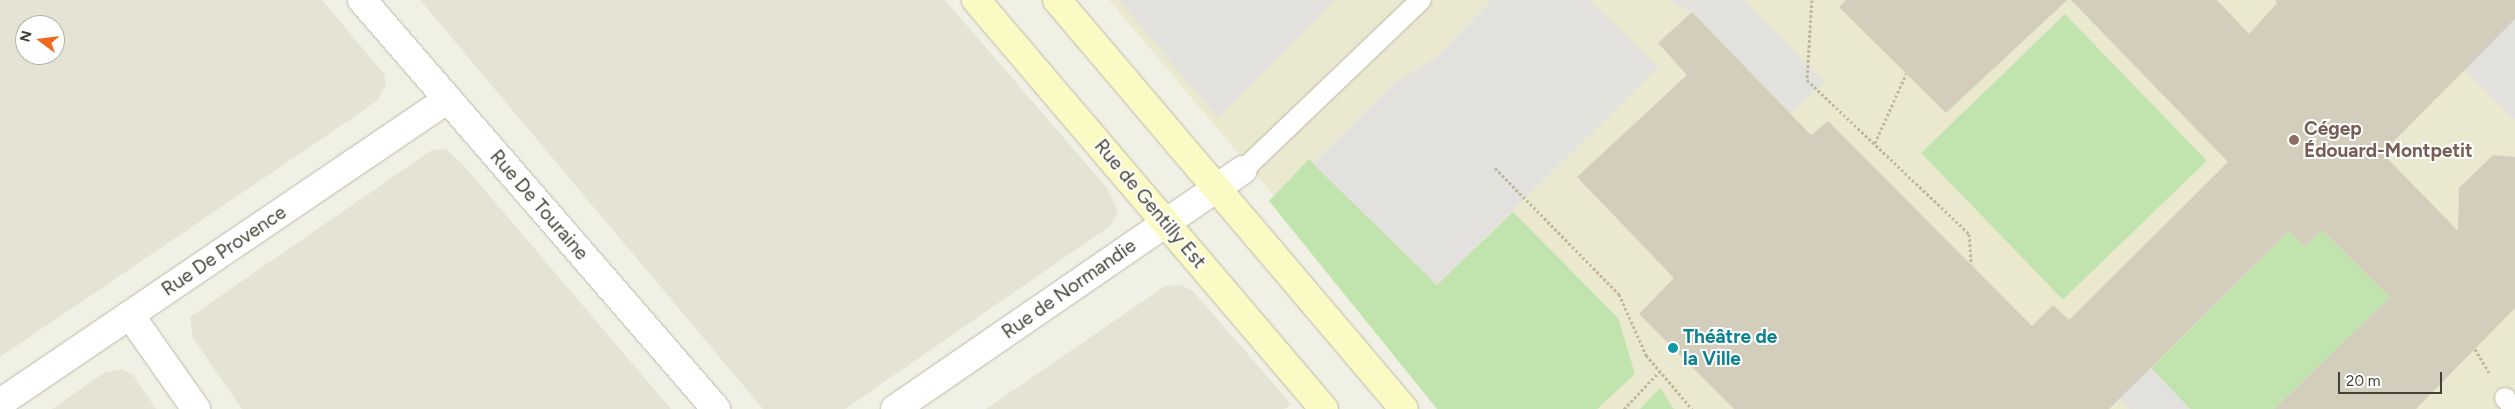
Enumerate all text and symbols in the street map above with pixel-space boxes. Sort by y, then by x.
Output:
north arrow [15,15,65,65]
text: N [16,29,36,44]
place label: Cégep Édouard-Montpetit [2304,118,2473,162]
marker: Cégep Édouard-Montpetit [2288,134,2300,146]
street label: Rue de Gentilly Est [1089,135,1211,273]
street label: Rue De Touraine [485,145,593,265]
street label: Rue De Provence [157,201,291,301]
street label: Rue de Normandie [998,234,1140,344]
place label: Théâtre de la Ville [1683,326,1777,370]
marker: Théâtre de la Ville [1667,342,1679,354]
scale bar [2340,362,2444,394]
text: 20 m [2346,372,2380,390]

